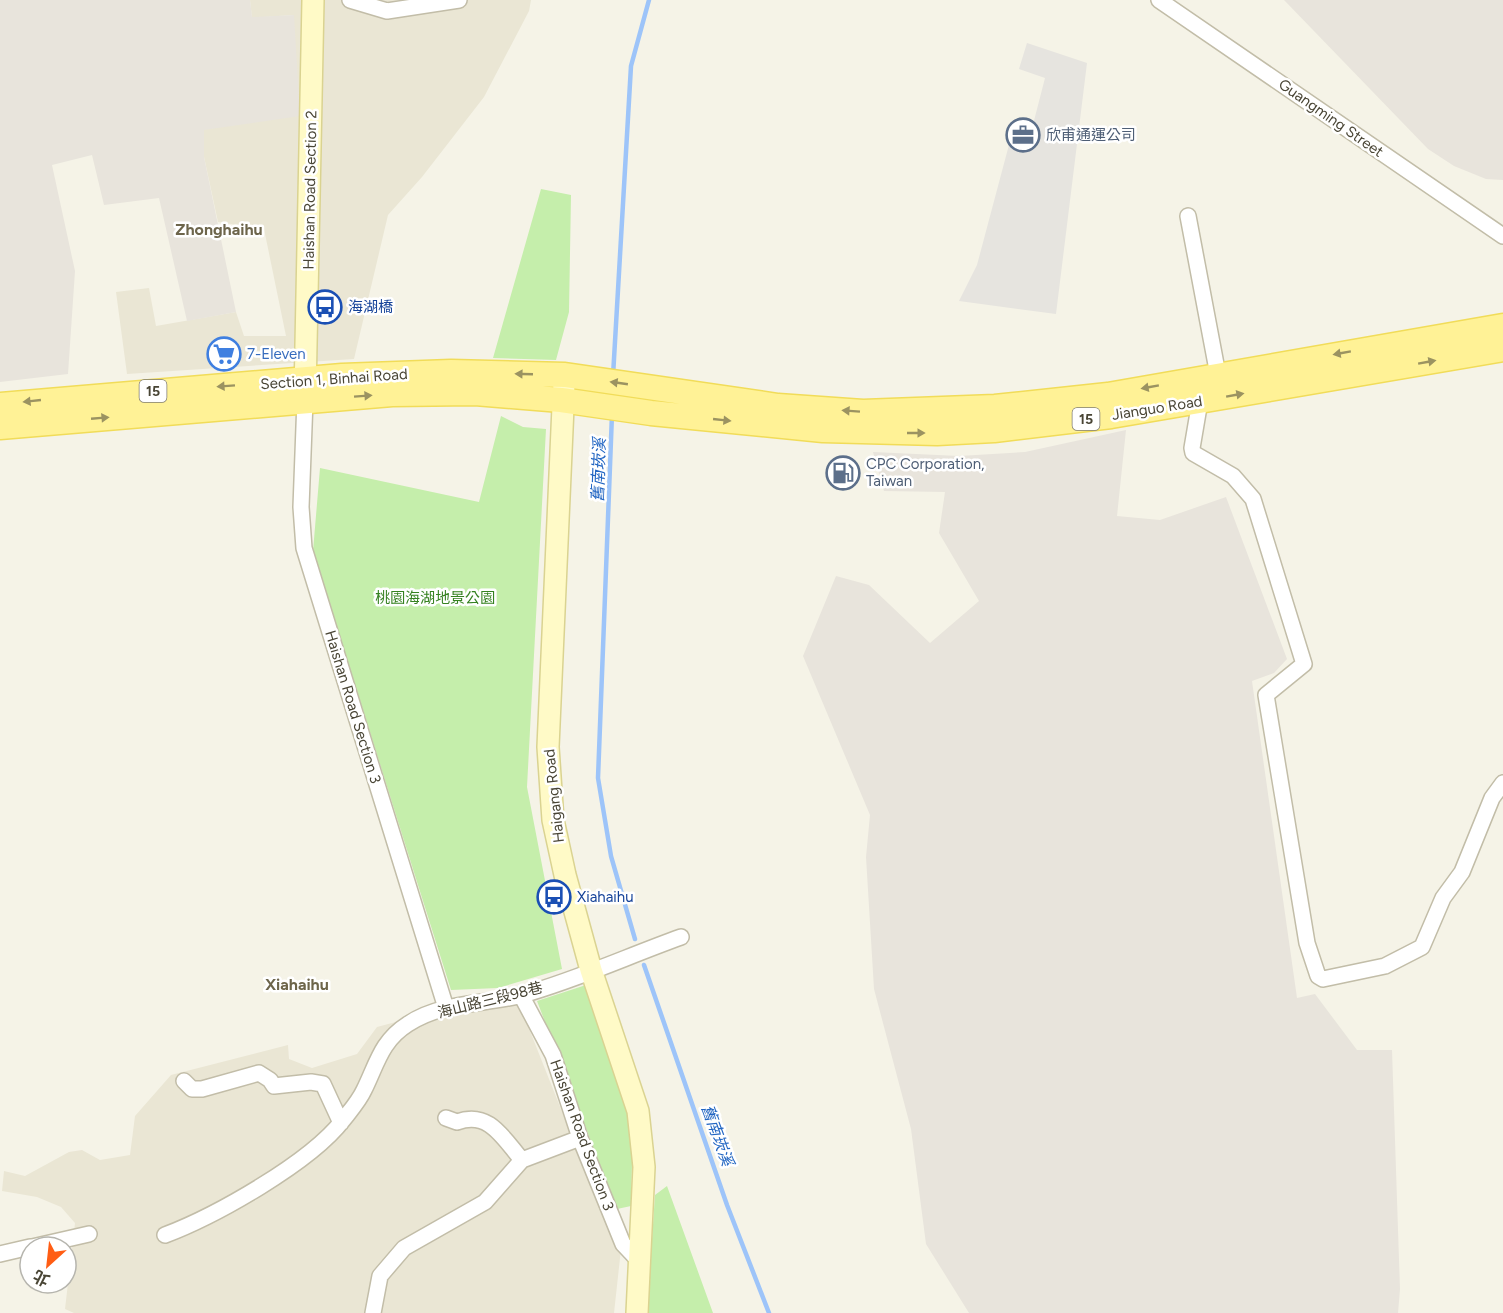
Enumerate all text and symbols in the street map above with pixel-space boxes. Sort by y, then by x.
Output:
street label: Guangming Street [1275,75,1387,161]
street label: Haishan Road Section 2 [300,110,320,270]
office icon: 欣甫通運公司 [1005,117,1041,153]
place label: 欣甫通運公司 [1046,126,1136,144]
district label: Zhonghaihu [175,220,263,239]
bus stop icon: 海湖橋 [307,289,343,325]
place label: 海湖橋 [348,298,393,316]
supermarket icon: 7-Eleven [206,336,242,372]
place label: 7-Eleven [247,345,306,363]
one-way arrow [1332,349,1351,358]
one-way arrow [1418,358,1437,367]
street label: Section 1, Binhai Road [260,365,408,393]
one-way arrow [515,369,534,379]
one-way arrow [610,378,629,388]
road number: 15 [140,380,166,402]
one-way arrow [217,381,236,390]
one-way arrow [1140,383,1159,392]
one-way arrow [1225,390,1244,399]
one-way arrow [353,391,372,401]
street label: Jianguo Road [1110,392,1204,424]
one-way arrow [22,397,41,406]
one-way arrow [842,406,861,416]
road number: 15 [1072,408,1100,430]
one-way arrow [91,414,110,423]
one-way arrow [713,415,732,425]
one-way arrow [907,428,926,438]
water label: 舊南崁溪 [588,436,609,502]
fuel station icon: CPC Corporation, Taiwan [825,455,861,491]
place label: CPC Corporation, Taiwan [866,455,985,490]
park label: 桃園海湖地景公園 [375,589,495,607]
street label: Haishan Road Section 3 [321,628,385,786]
street label: Haigang Road [540,748,568,844]
bus stop icon: Xiahaihu [536,879,572,915]
place label: Xiahaihu [577,888,634,906]
district label: Xiahaihu [265,975,329,994]
street label: 海山路三段98巷 [436,978,544,1022]
street label: Haishan Road Section 3 [546,1057,618,1213]
water label: 舊南崁溪 [698,1102,738,1170]
north arrow [18,1235,78,1295]
text: 北 [30,1266,53,1290]

